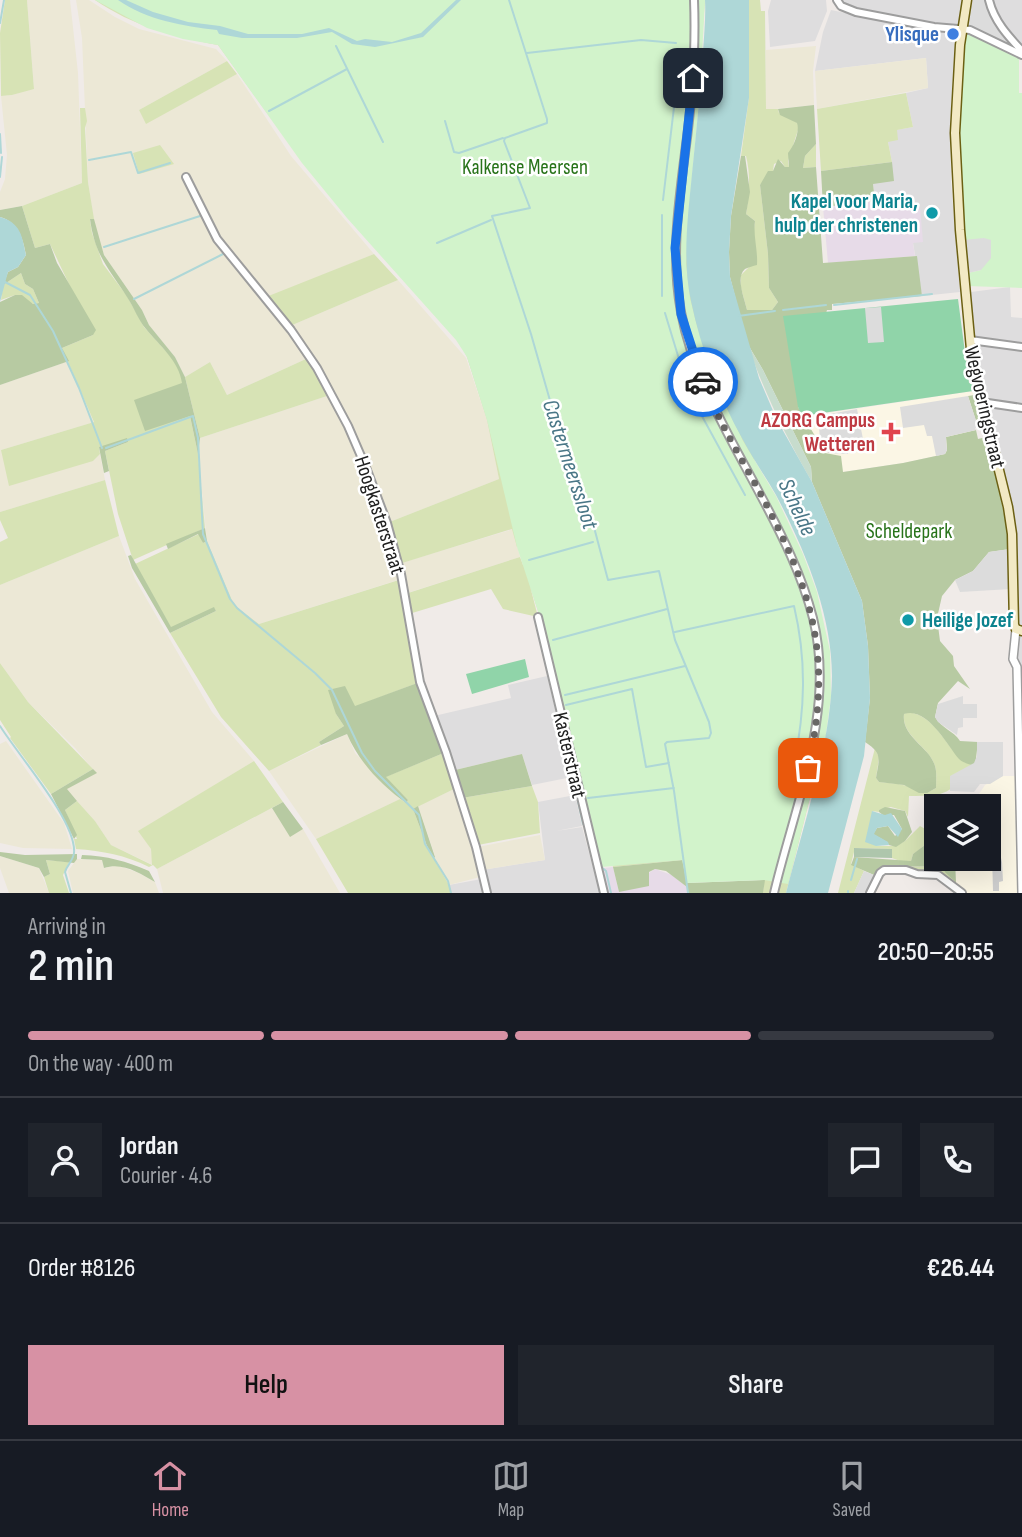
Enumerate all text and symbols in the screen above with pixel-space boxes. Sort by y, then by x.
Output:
place label: Ylisque [885,22,939,47]
marker: Ylisque [945,26,961,42]
pin [663,48,723,108]
icon: home [674,59,712,97]
park label: Kalkense Meersen [462,155,588,180]
place label: Kapel voor Maria, hulp der christenen [774,189,918,238]
marker: Kapel voor Maria, hulp der christenen [924,205,940,221]
street label: Wegvoeringstraat [958,344,1011,471]
courier [668,347,738,417]
icon: car [684,363,722,401]
water label: Castermeerssloot [536,396,605,534]
place label: AZORG Campus Wetteren [760,408,875,457]
marker: AZORG Campus Wetteren [881,422,901,442]
street label: Hoogkasterstraat [349,453,410,577]
water label: Schelde [772,474,822,540]
park label: Scheldepark [866,519,952,544]
place label: Heilige Jozef [922,608,1014,633]
marker: Heilige Jozef [900,612,916,628]
street label: Kasterstraat [547,710,592,801]
pin [778,738,838,798]
icon: bag [789,749,827,787]
map controls [924,794,1001,871]
button: layers [924,794,1001,871]
text: Arriving in [28,913,106,941]
text: 20:50–20:55 [878,937,994,968]
text: 2 min [28,939,114,994]
text: On the way · 400 m [28,1050,173,1078]
button: person [28,1123,102,1197]
button: chat [828,1123,902,1197]
button: phone [920,1123,994,1197]
text: Jordan [120,1131,178,1162]
text: Courier · 4.6 [120,1162,212,1190]
text: Order #8126 [28,1253,135,1284]
text: €26.44 [927,1253,994,1284]
button: Help [28,1345,504,1425]
button: Share [518,1345,994,1425]
tab: Home [151,1457,189,1522]
tab: Map [492,1457,530,1522]
tab: Saved [833,1457,871,1522]

